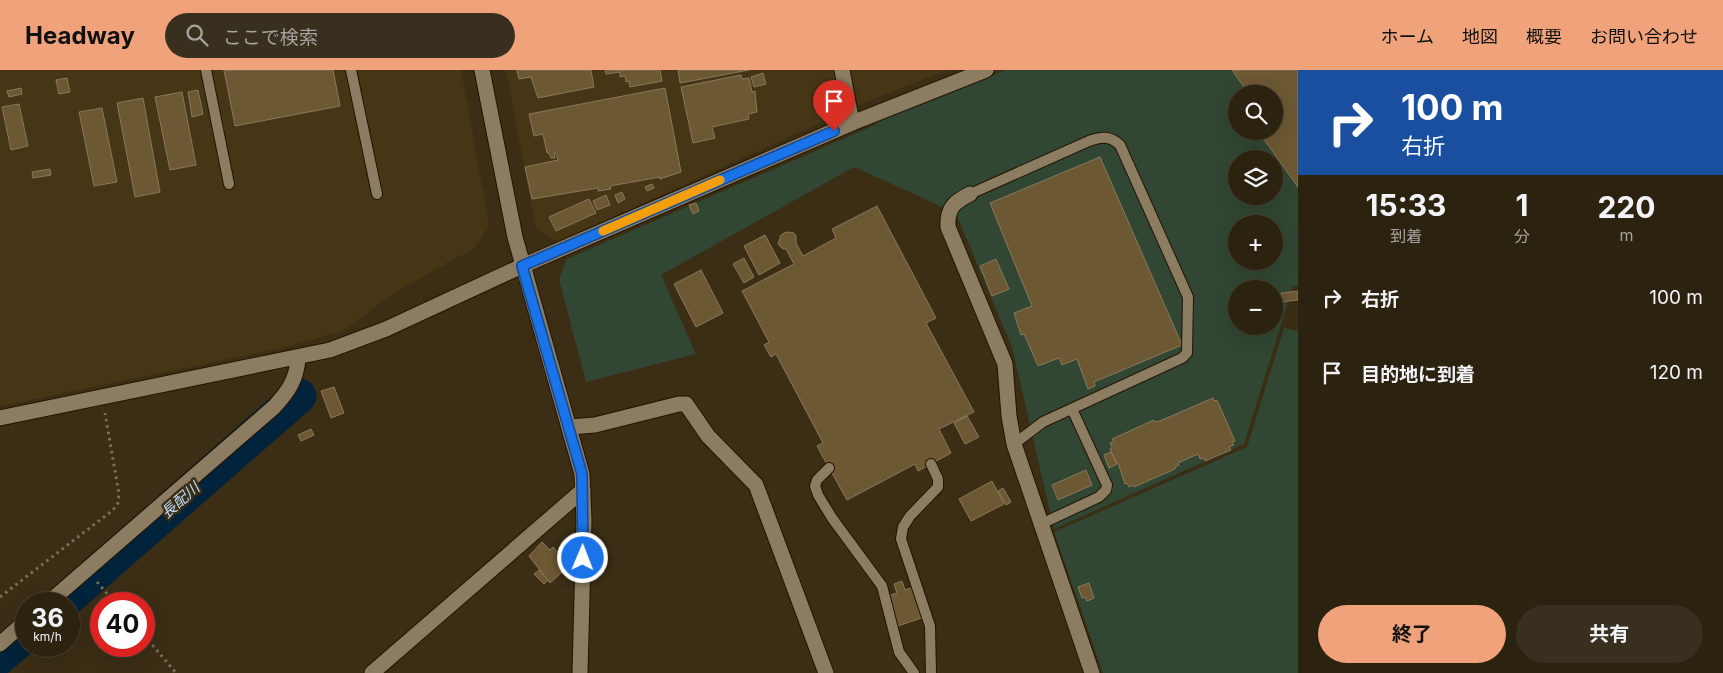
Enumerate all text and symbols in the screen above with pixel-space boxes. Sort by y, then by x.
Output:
search box [165,13,515,58]
text: Headway [25,21,135,50]
icon: search [183,21,211,49]
text: ここで検索 [223,26,318,49]
text: ホーム [1381,26,1434,47]
text: 地図 [1462,26,1498,47]
text: 概要 [1526,26,1562,47]
text: お問い合わせ [1590,26,1698,47]
pin [813,80,855,131]
map controls [1228,85,1283,335]
button: search [1228,85,1283,140]
text: 100 m [1401,86,1504,128]
icon: arrive [820,87,848,115]
icon: right [1318,90,1383,155]
text: 右折 [1401,133,1445,159]
button: layers [1228,150,1283,205]
text: 15:33 [1366,187,1446,223]
text: 1 [1515,187,1528,223]
text: 220 [1597,189,1655,225]
button: + [1228,215,1283,270]
text: m [1619,225,1633,245]
text: 到着 [1390,226,1422,246]
text: 分 [1514,226,1530,246]
button: − [1228,280,1283,335]
icon: right [1318,284,1346,312]
text: 100 m [1649,286,1703,309]
text: 右折 [1361,288,1399,311]
icon: arrive [1318,359,1346,387]
text: 120 m [1650,361,1703,384]
text: 目的地に到着 [1361,363,1475,386]
water label: 長配川 [157,477,205,522]
position arrow [556,531,608,583]
speed limit sign: 40 [90,592,155,657]
text: 36 [31,603,64,633]
button: 終了 [1318,605,1506,663]
button: 共有 [1516,605,1703,663]
text: km/h [33,629,62,644]

